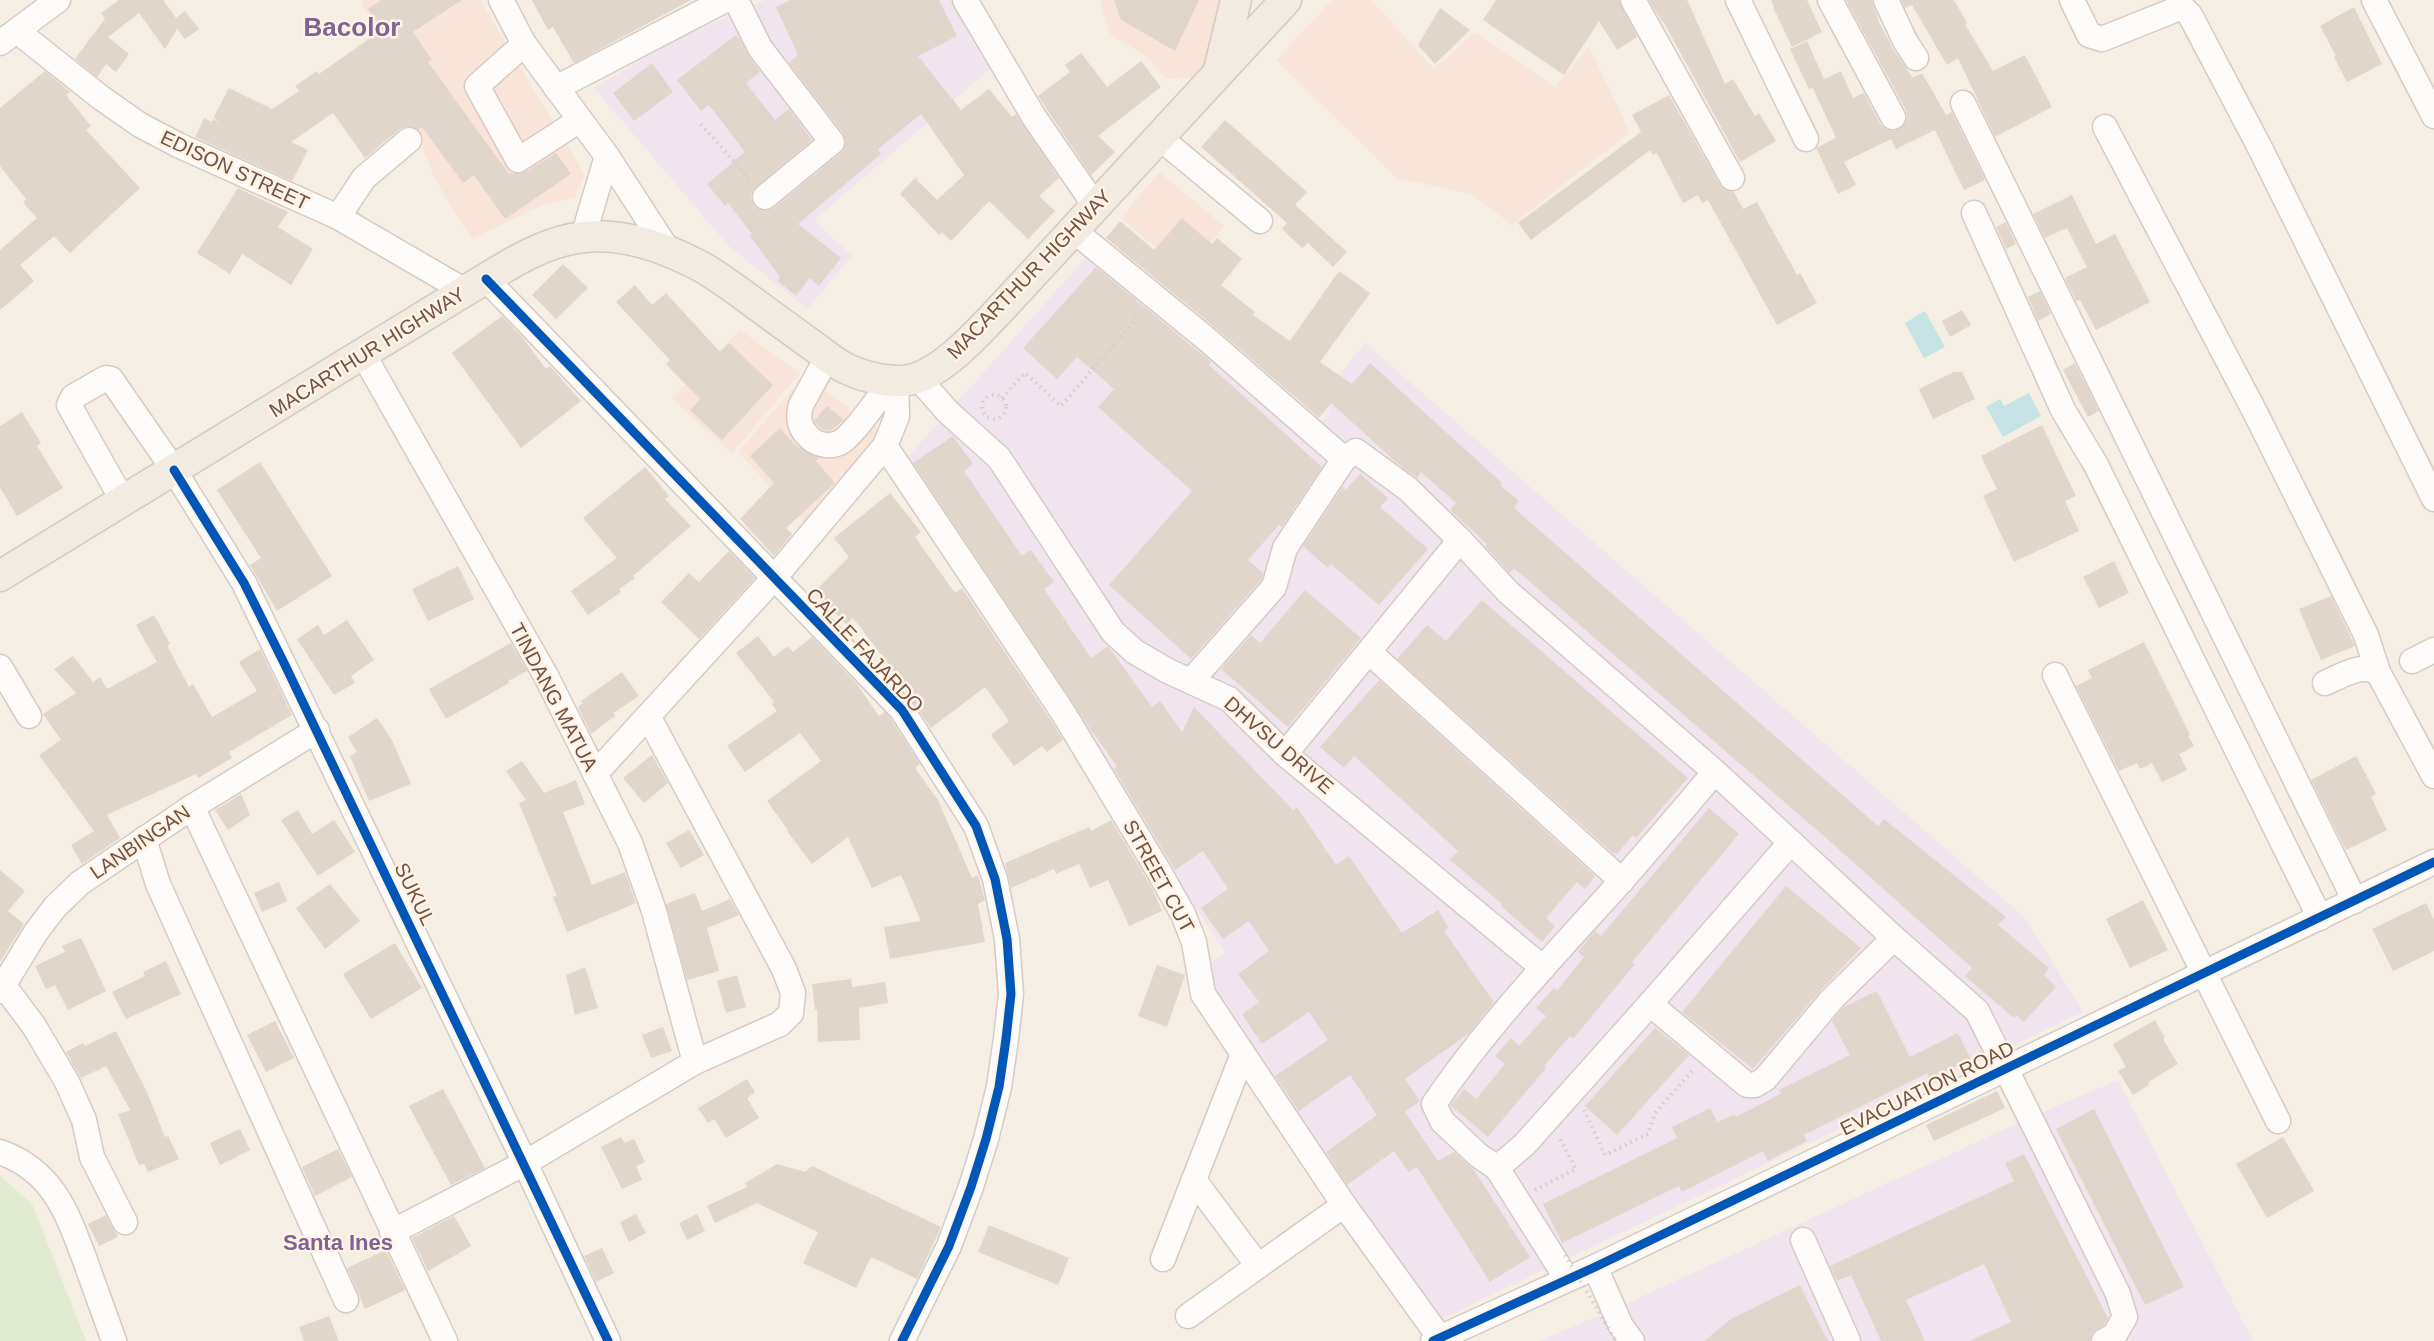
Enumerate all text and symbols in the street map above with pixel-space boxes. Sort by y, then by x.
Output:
district label: Bacolor [304,12,400,42]
street label: EDISON STREET [157,126,313,214]
street label: MACARTHUR HIGHWAY [942,185,1116,363]
street label: MACARTHUR HIGHWAY [265,283,469,421]
street label: CALLE FAJARDO [802,584,928,716]
street label: TINDANG MATUA [506,619,603,775]
street label: DHVSU DRIVE [1220,692,1338,798]
street label: LANBINGAN [86,801,194,883]
street label: STREET CUT [1119,816,1199,936]
street label: SUKUL [390,859,440,929]
street label: EVACUATION ROAD [1837,1036,2017,1140]
district label: Santa Ines [283,1230,393,1255]

